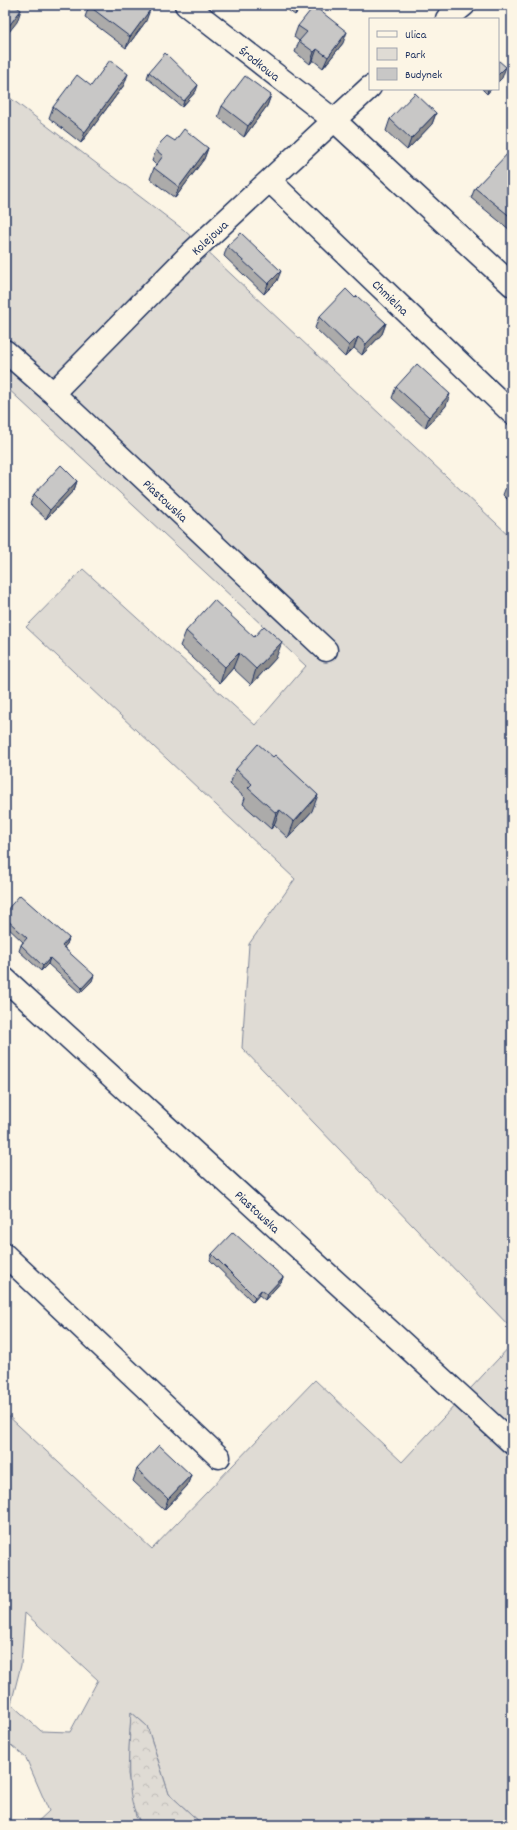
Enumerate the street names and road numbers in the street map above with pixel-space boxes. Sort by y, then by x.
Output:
street label: Środkowa [234,43,284,88]
street label: Kolejowa [188,216,234,261]
street label: Chmielna [367,276,413,322]
street label: Piastowska [137,476,192,528]
street label: Piastowska [229,1187,284,1239]

